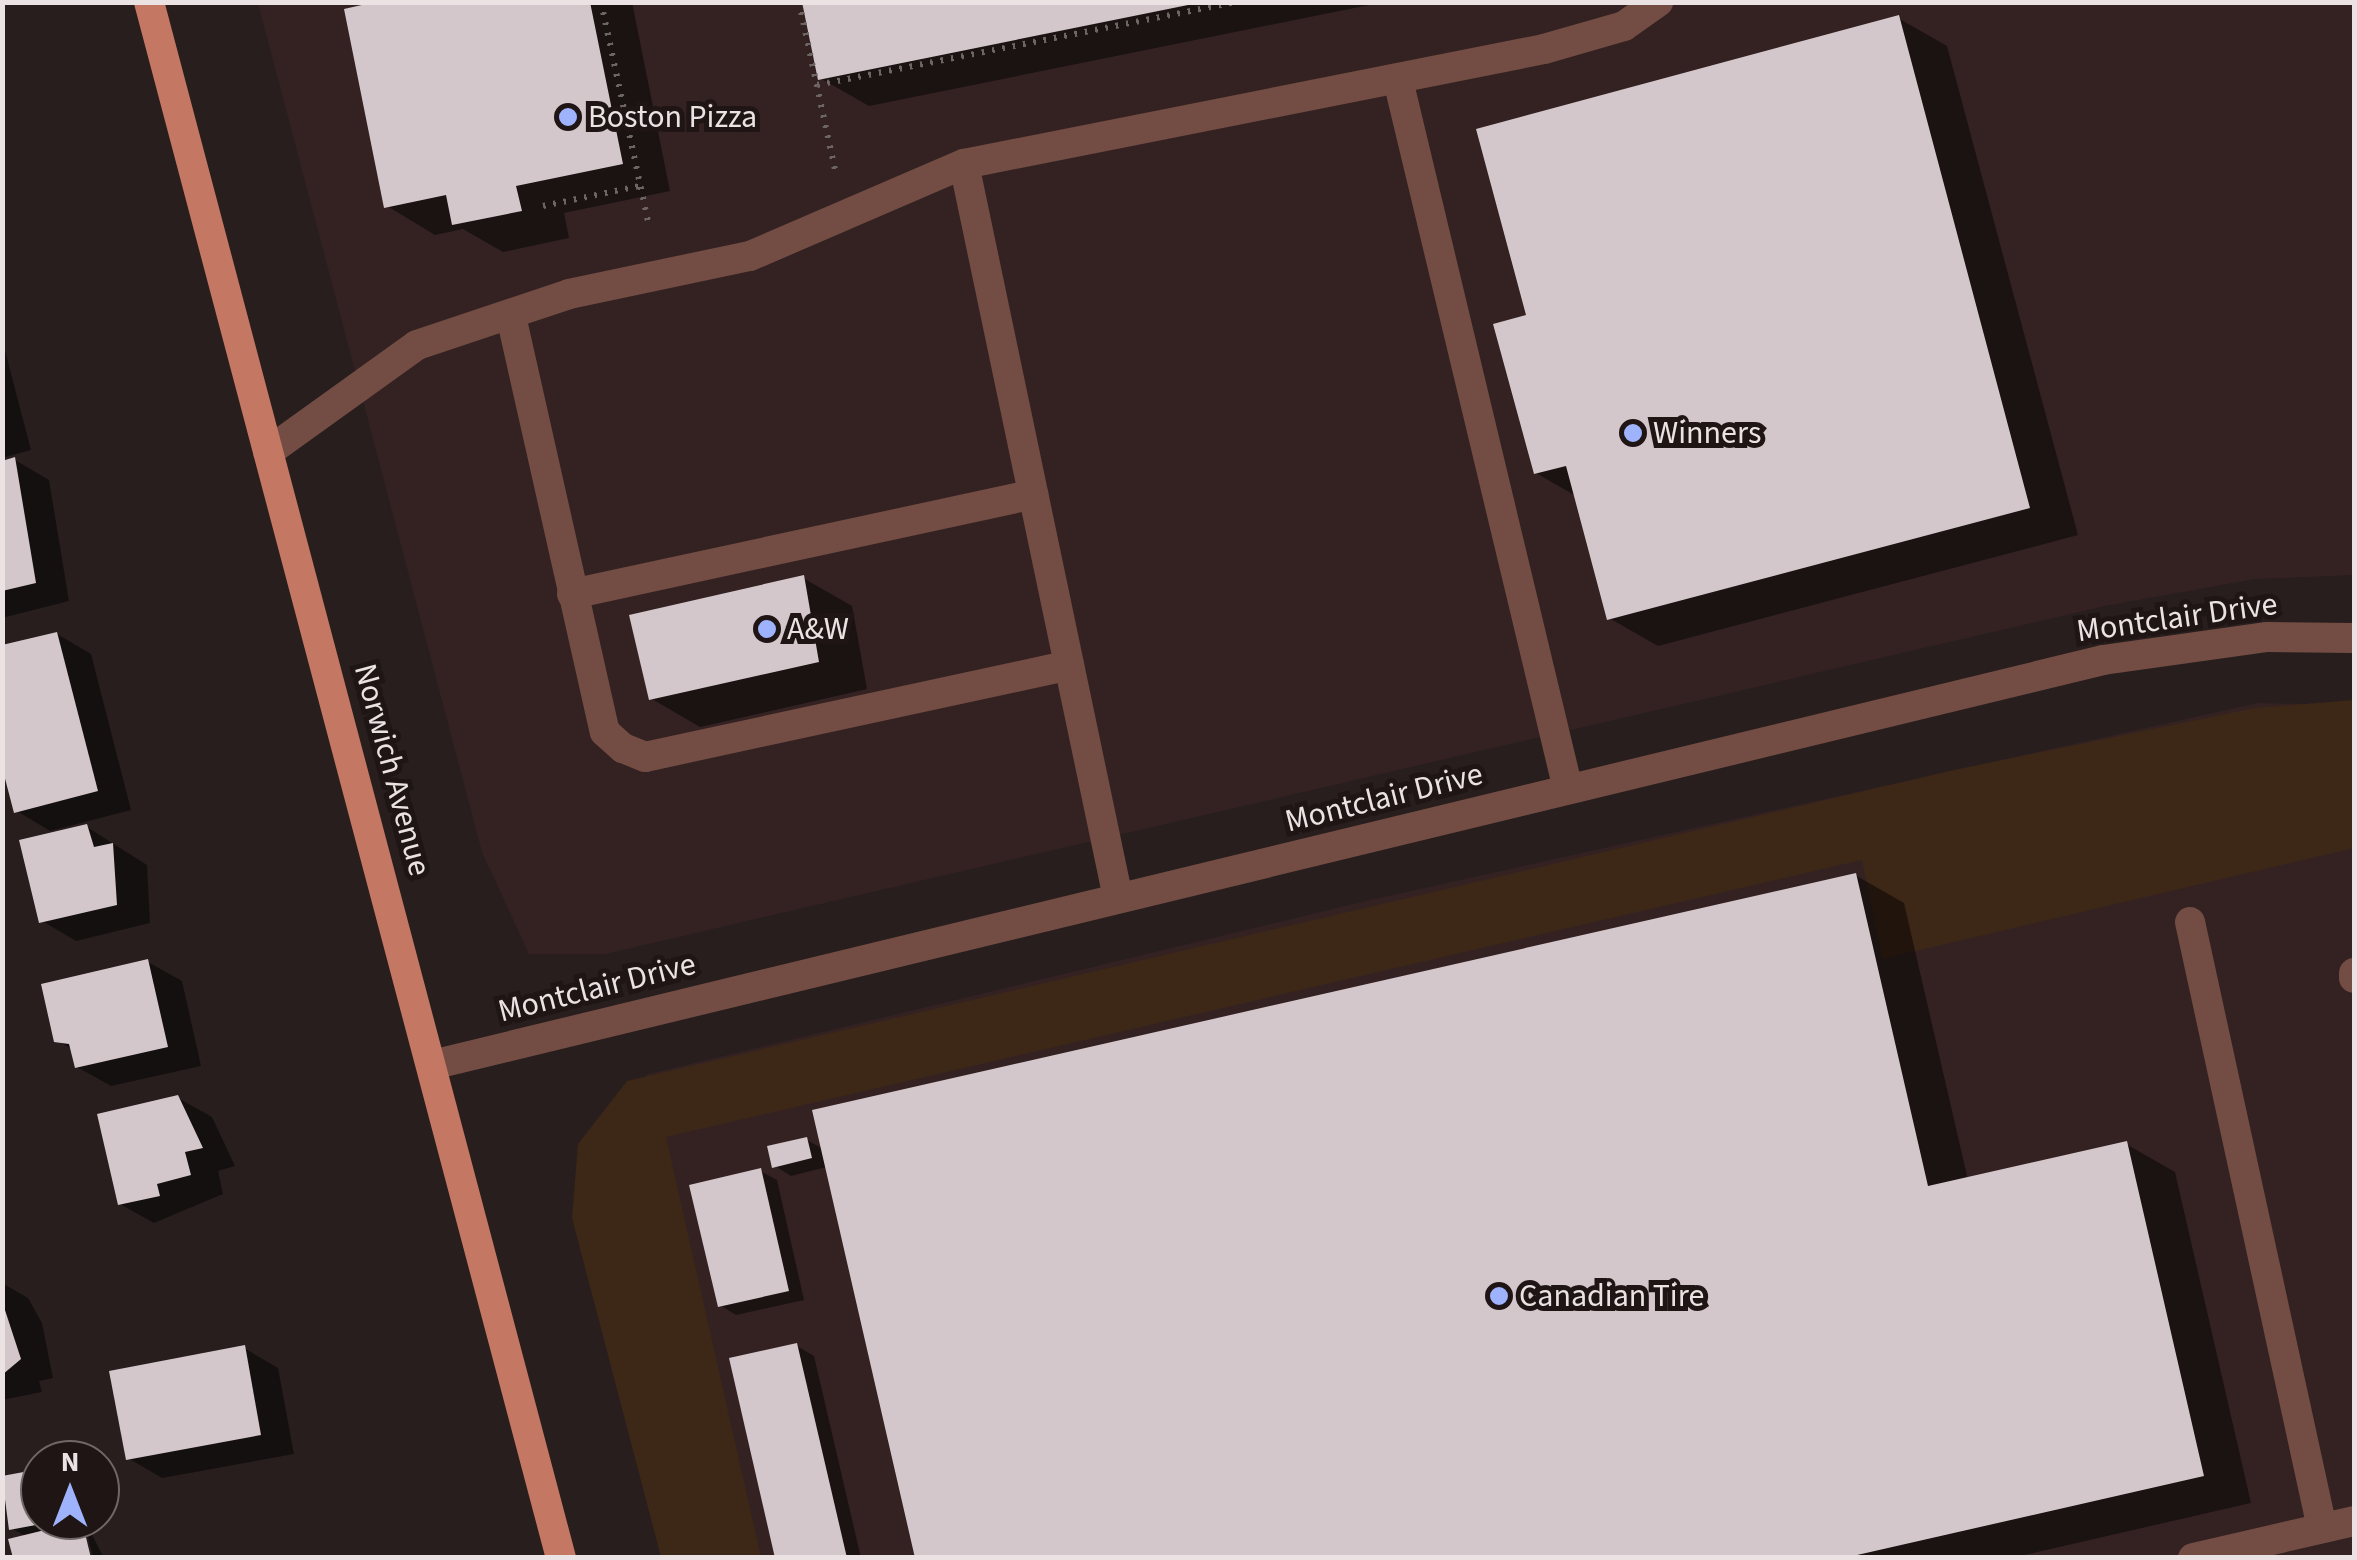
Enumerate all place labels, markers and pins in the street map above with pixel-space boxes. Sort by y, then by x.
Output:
place label: Boston Pizza [588,98,757,136]
marker: Boston Pizza [557,106,579,128]
place label: Winners [1653,414,1761,452]
marker: Winners [1622,422,1644,444]
place label: A&W [787,610,849,648]
marker: A&W [756,618,778,640]
place label: Canadian Tire [1519,1277,1704,1315]
marker: Canadian Tire [1488,1285,1510,1307]

